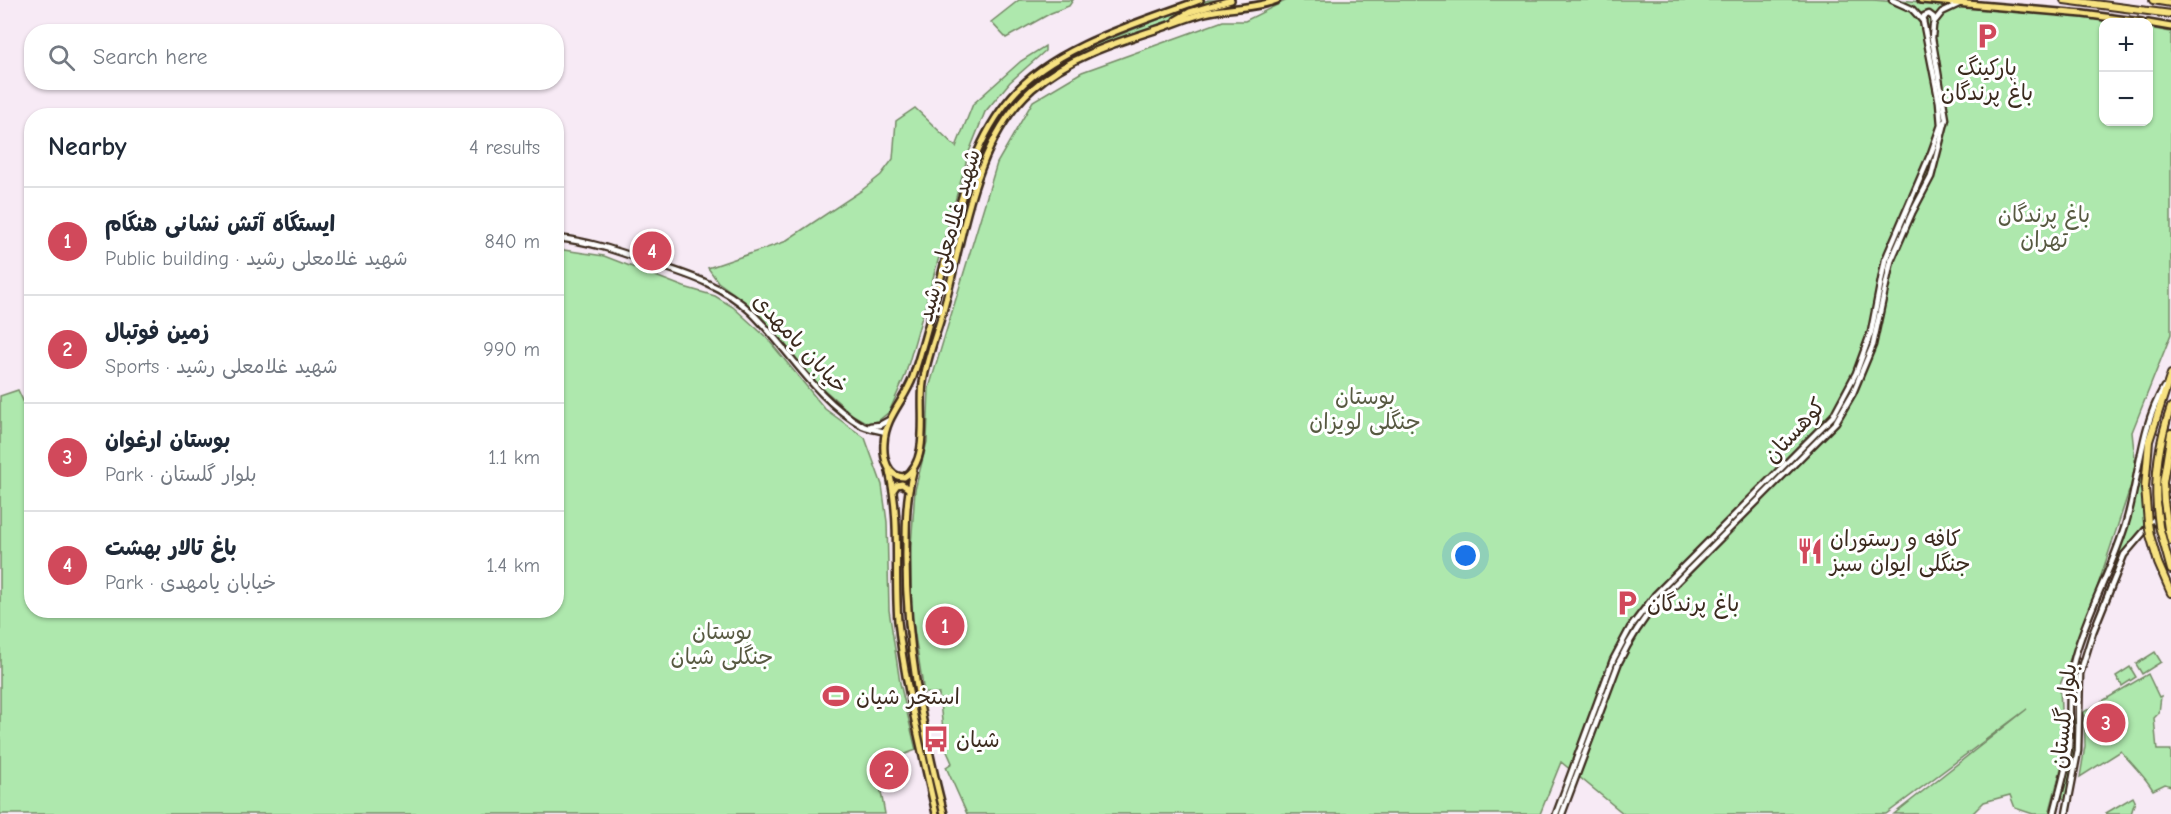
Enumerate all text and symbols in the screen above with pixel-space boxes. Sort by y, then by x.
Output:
map controls [2099,18,2153,126]
button: + [2099,18,2153,72]
parking icon: پارکینگ باغ پرندگان [1972,21,2002,51]
search box [24,24,564,90]
icon: search [45,41,78,74]
text: Search here [93,44,208,70]
place label: پارکینگ باغ پرندگان [1941,55,2033,108]
button: − [2099,72,2153,126]
text: Nearby [48,132,127,162]
text: 4 results [469,136,540,159]
street label: شهید غلامعلی رشید [912,146,987,325]
park label: باغ پرندگان تهران [1998,202,2090,253]
text: ایستگاه آتش نشانی هنگام [105,211,335,237]
pin: 4 [632,228,672,274]
text: 1 [64,230,71,253]
text: 840 m [485,230,540,253]
text: Public building · شهید غلامعلی رشید [105,247,408,270]
street label: خیابان یامهدی [747,288,853,399]
text: زمین فوتبال [105,319,209,345]
text: 2 [63,338,72,361]
text: 990 m [483,338,540,361]
text: Sports · شهید غلامعلی رشید [105,355,338,378]
park label: بوستان جنگلی لویزان [1309,384,1421,436]
street label: کوهستان [1758,393,1831,468]
text: بوستان ارغوان [105,427,230,453]
text: 3 [63,446,72,469]
text: 1.1 km [488,446,540,469]
text: Park · بلوار گلستان [105,463,257,486]
place label: کافه و رستوران جنگلی ایوان سبز [1828,526,1971,578]
text: باغ تالار بهشت [105,535,237,561]
restaurant icon: کافه و رستوران جنگلی ایوان سبز [1795,536,1825,566]
your location [1451,541,1480,570]
text: 4 [63,554,72,577]
text: 1.4 km [486,554,540,577]
text: Park · خیابان یامهدی [105,571,276,594]
parking icon: باغ پرندگان [1612,588,1642,618]
place label: باغ پرندگان [1647,591,1739,619]
pin: 1 [926,604,964,648]
park label: بوستان جنگلی شیان [671,619,773,671]
street label: بلوار گلستان [2046,662,2082,770]
sports icon: استخر شیان [821,681,851,711]
place label: استخر شیان [856,684,960,710]
pin: 3 [2086,700,2126,746]
bus stop icon: شیان [921,724,951,754]
place label: شیان [956,727,1000,753]
pin: 2 [870,748,908,792]

